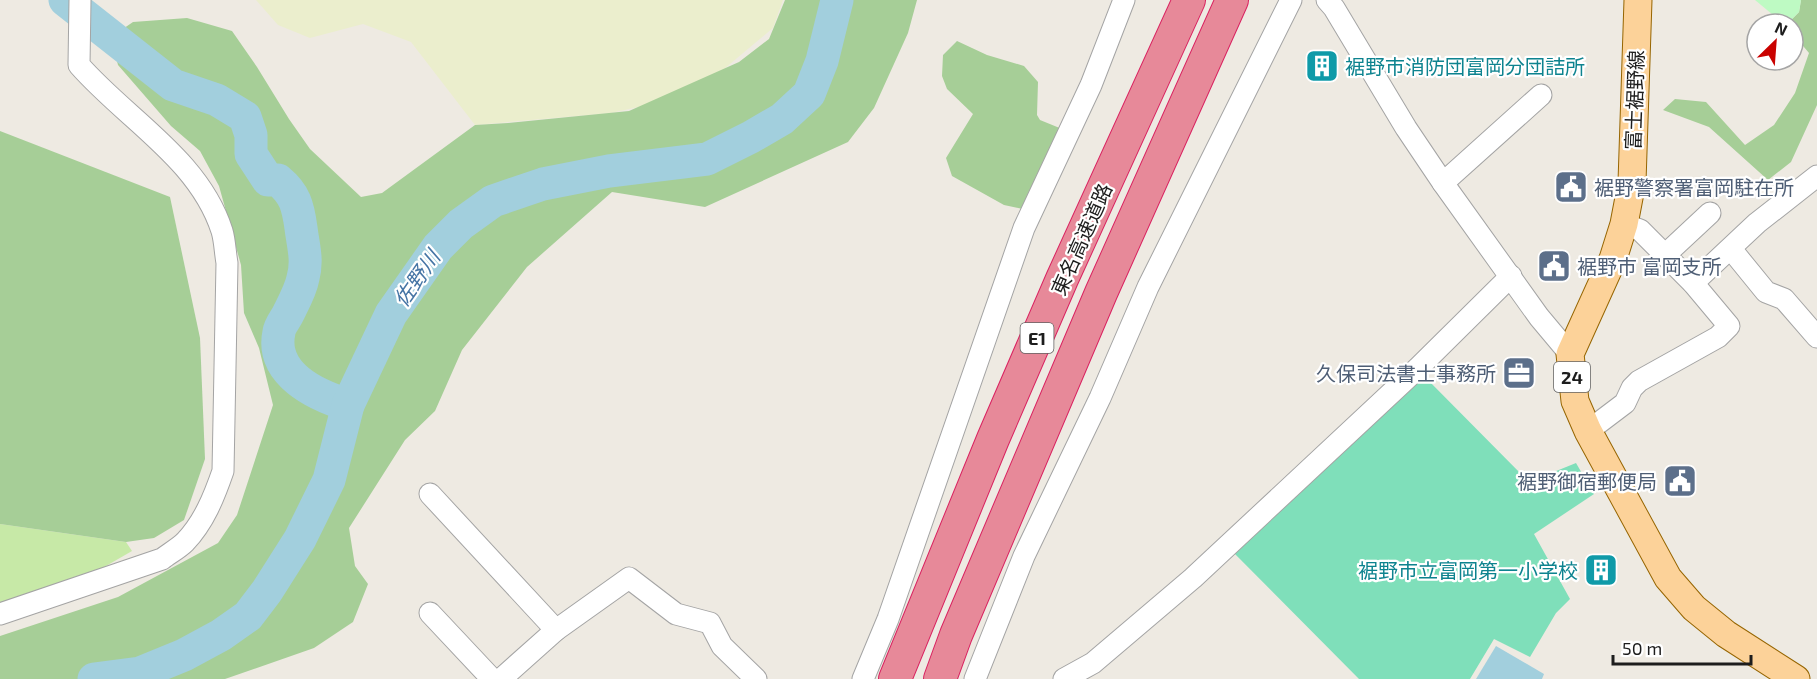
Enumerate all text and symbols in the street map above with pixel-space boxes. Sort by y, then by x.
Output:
north arrow [1745,12,1805,72]
text: N [1772,17,1791,39]
building icon: 裾野市消防団富岡分団詰所 [1304,48,1340,84]
street label: 富士裾野線 [1620,50,1648,150]
place label: 裾野市消防団富岡分団詰所 [1345,54,1585,78]
public building icon: 裾野警察署富岡駐在所 [1553,169,1589,205]
place label: 裾野警察署富岡駐在所 [1594,175,1794,199]
street label: 東名高速道路 [1046,179,1116,299]
water label: 佐野川 [388,243,445,311]
public building icon: 裾野市 富岡支所 [1536,248,1572,284]
place label: 裾野市 富岡支所 [1577,254,1721,278]
road number: E1 [1020,323,1054,353]
office icon: 久保司法書士事務所 [1501,355,1537,391]
place label: 久保司法書士事務所 [1316,361,1496,385]
road number: 24 [1554,362,1590,392]
public building icon: 裾野御宿郵便局 [1662,463,1698,499]
place label: 裾野御宿郵便局 [1517,469,1657,493]
building icon: 裾野市立富岡第一小学校 [1583,552,1619,588]
place label: 裾野市立富岡第一小学校 [1358,558,1578,582]
scale bar [1613,628,1751,666]
text: 50 m [1622,637,1662,659]

